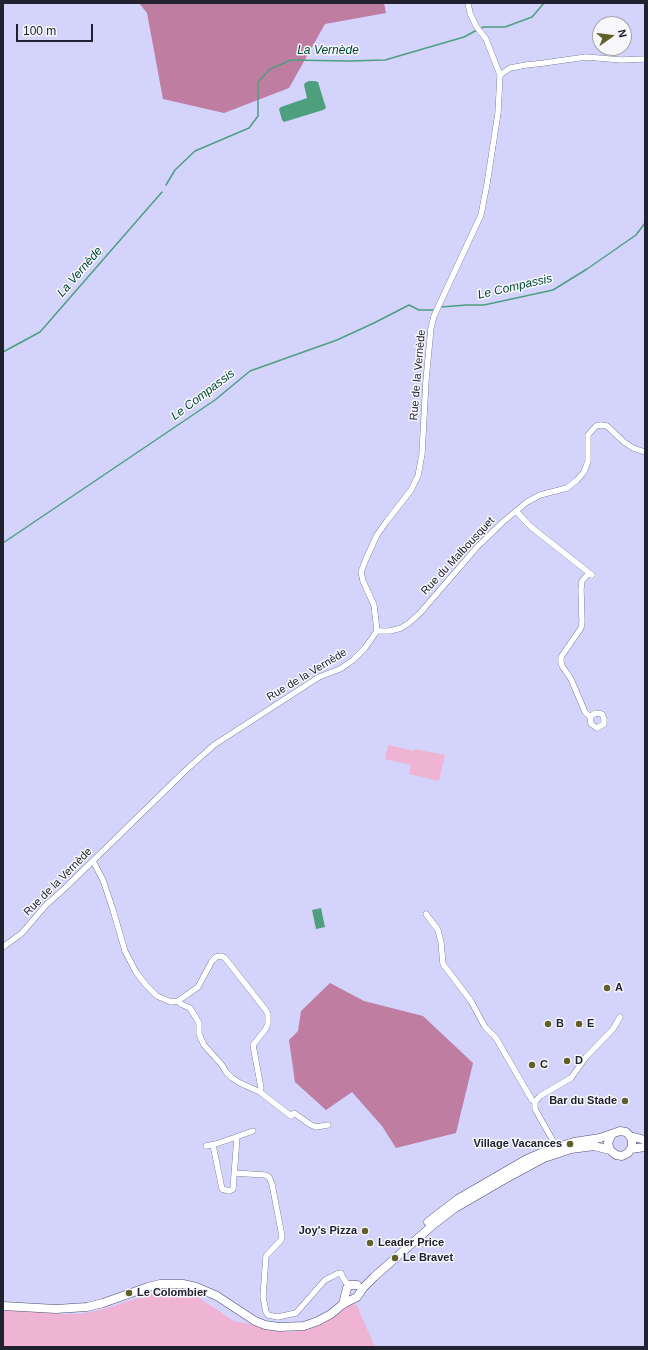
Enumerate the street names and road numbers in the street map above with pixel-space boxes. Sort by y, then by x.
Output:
street label: Rue de la Vernède [407,329,429,421]
street label: Rue du Malbousquet [419,514,497,598]
street label: Rue de la Vernède [265,646,349,704]
street label: Rue de la Vernède [21,845,95,919]

